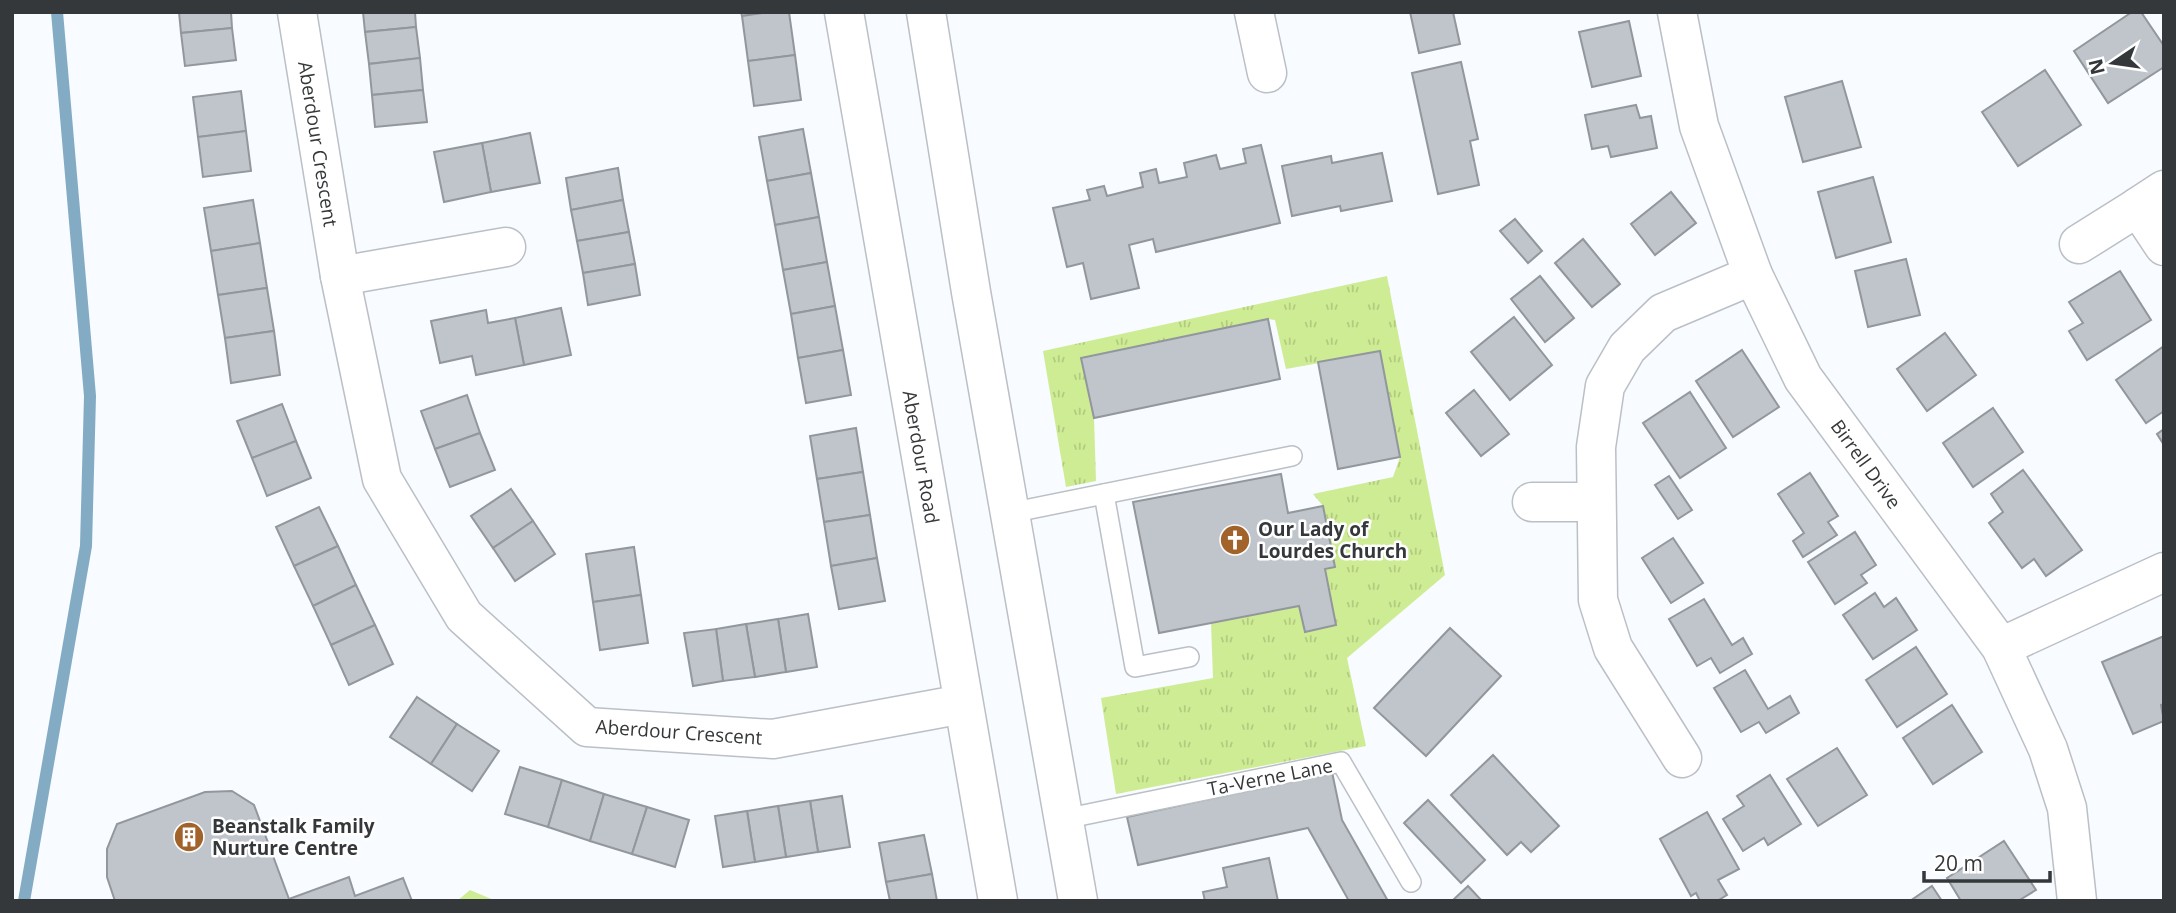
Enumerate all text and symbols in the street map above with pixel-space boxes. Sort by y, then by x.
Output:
north arrow [2078,28,2148,98]
text: N [2082,56,2111,77]
street label: Aberdour Crescent [292,59,344,229]
street label: Aberdour Road [896,388,946,526]
street label: Birrell Drive [1825,414,1907,514]
place label: Our Lady of Lourdes Church [1258,516,1407,564]
church icon: Our Lady of Lourdes Church [1218,523,1252,557]
street label: Aberdour Crescent [595,713,763,751]
street label: Ta-Verne Lane [1205,752,1335,802]
place label: Beanstalk Family Nurture Centre [212,813,375,861]
building icon: Beanstalk Family Nurture Centre [172,820,206,854]
scale bar [1924,839,2050,883]
text: 20 m [1934,849,1983,877]

